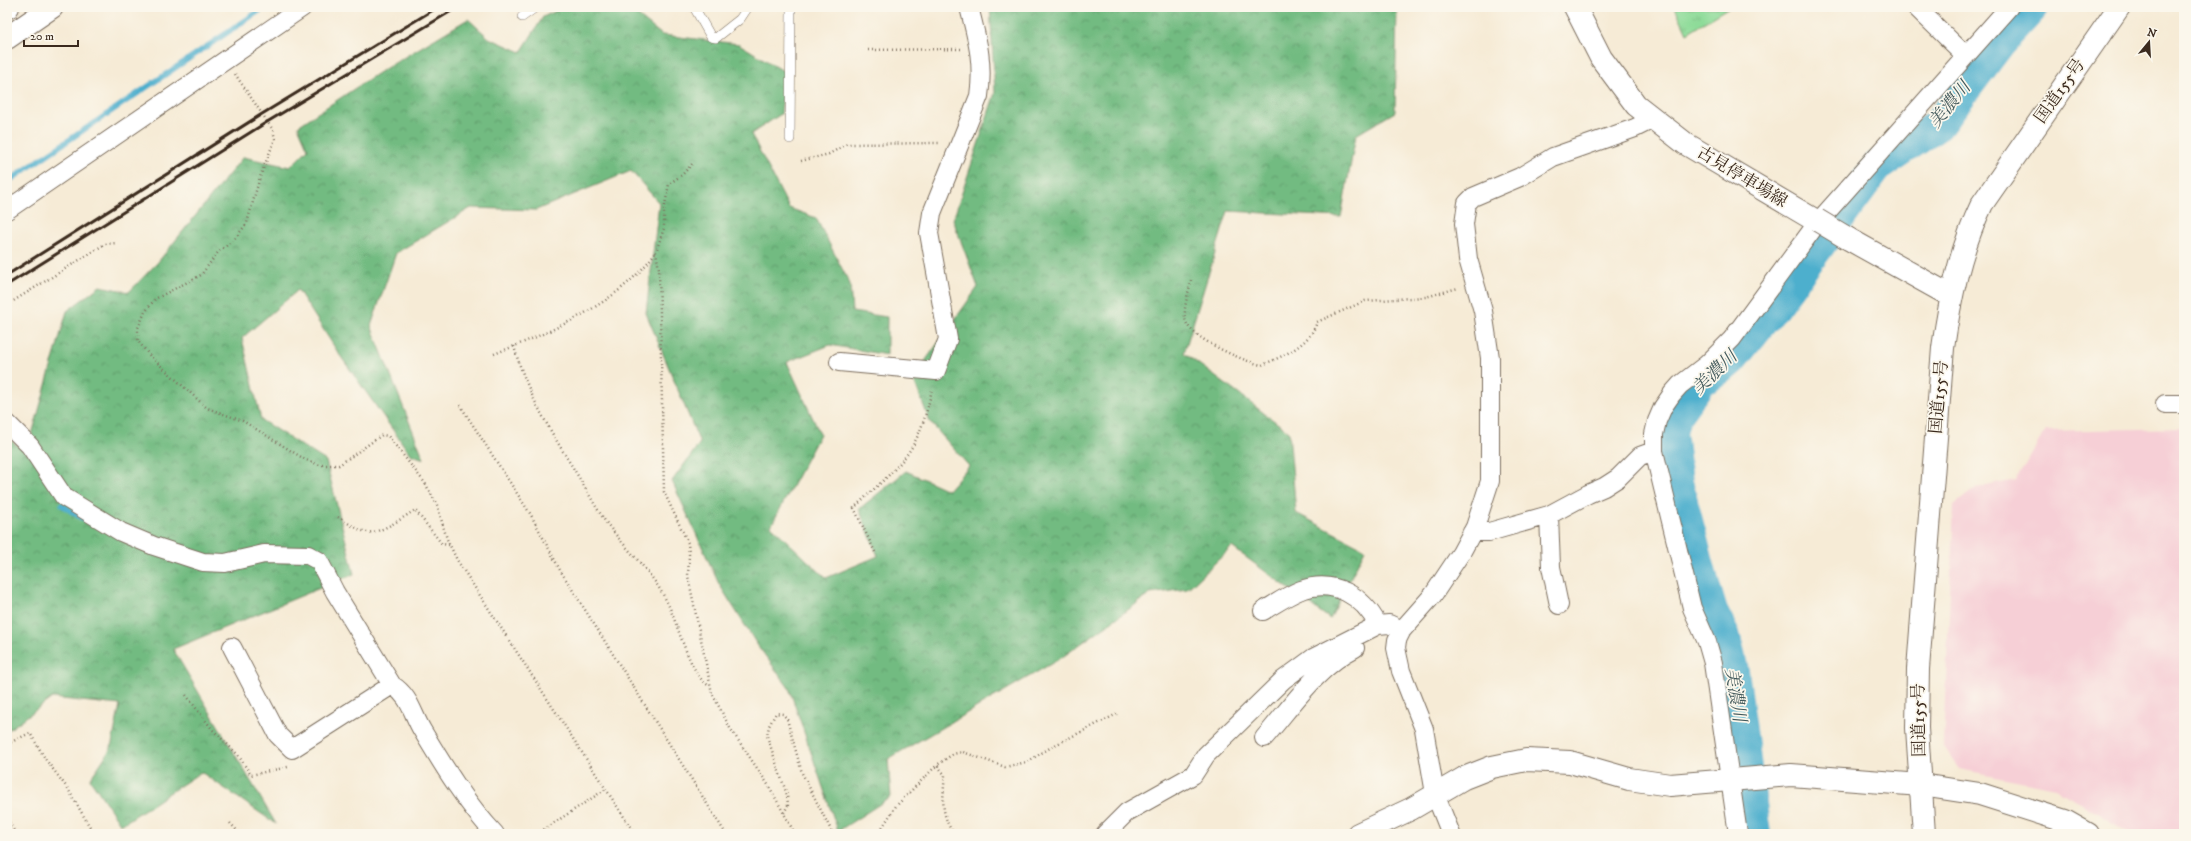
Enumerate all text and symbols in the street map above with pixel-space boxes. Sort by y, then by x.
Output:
scale bar [24,22,78,48]
north arrow [2129,22,2169,62]
text: N [2145,25,2158,41]
text: 20 m [30,29,54,44]
street label: 国道155号 [2030,54,2090,128]
water label: 美濃川 [1924,76,1977,133]
street label: 古見停車場線 [1693,141,1791,213]
water label: 美濃川 [1688,345,1744,400]
street label: 国道155号 [1925,359,1953,435]
water label: 美濃川 [1720,667,1750,725]
street label: 国道155号 [1907,683,1931,757]

